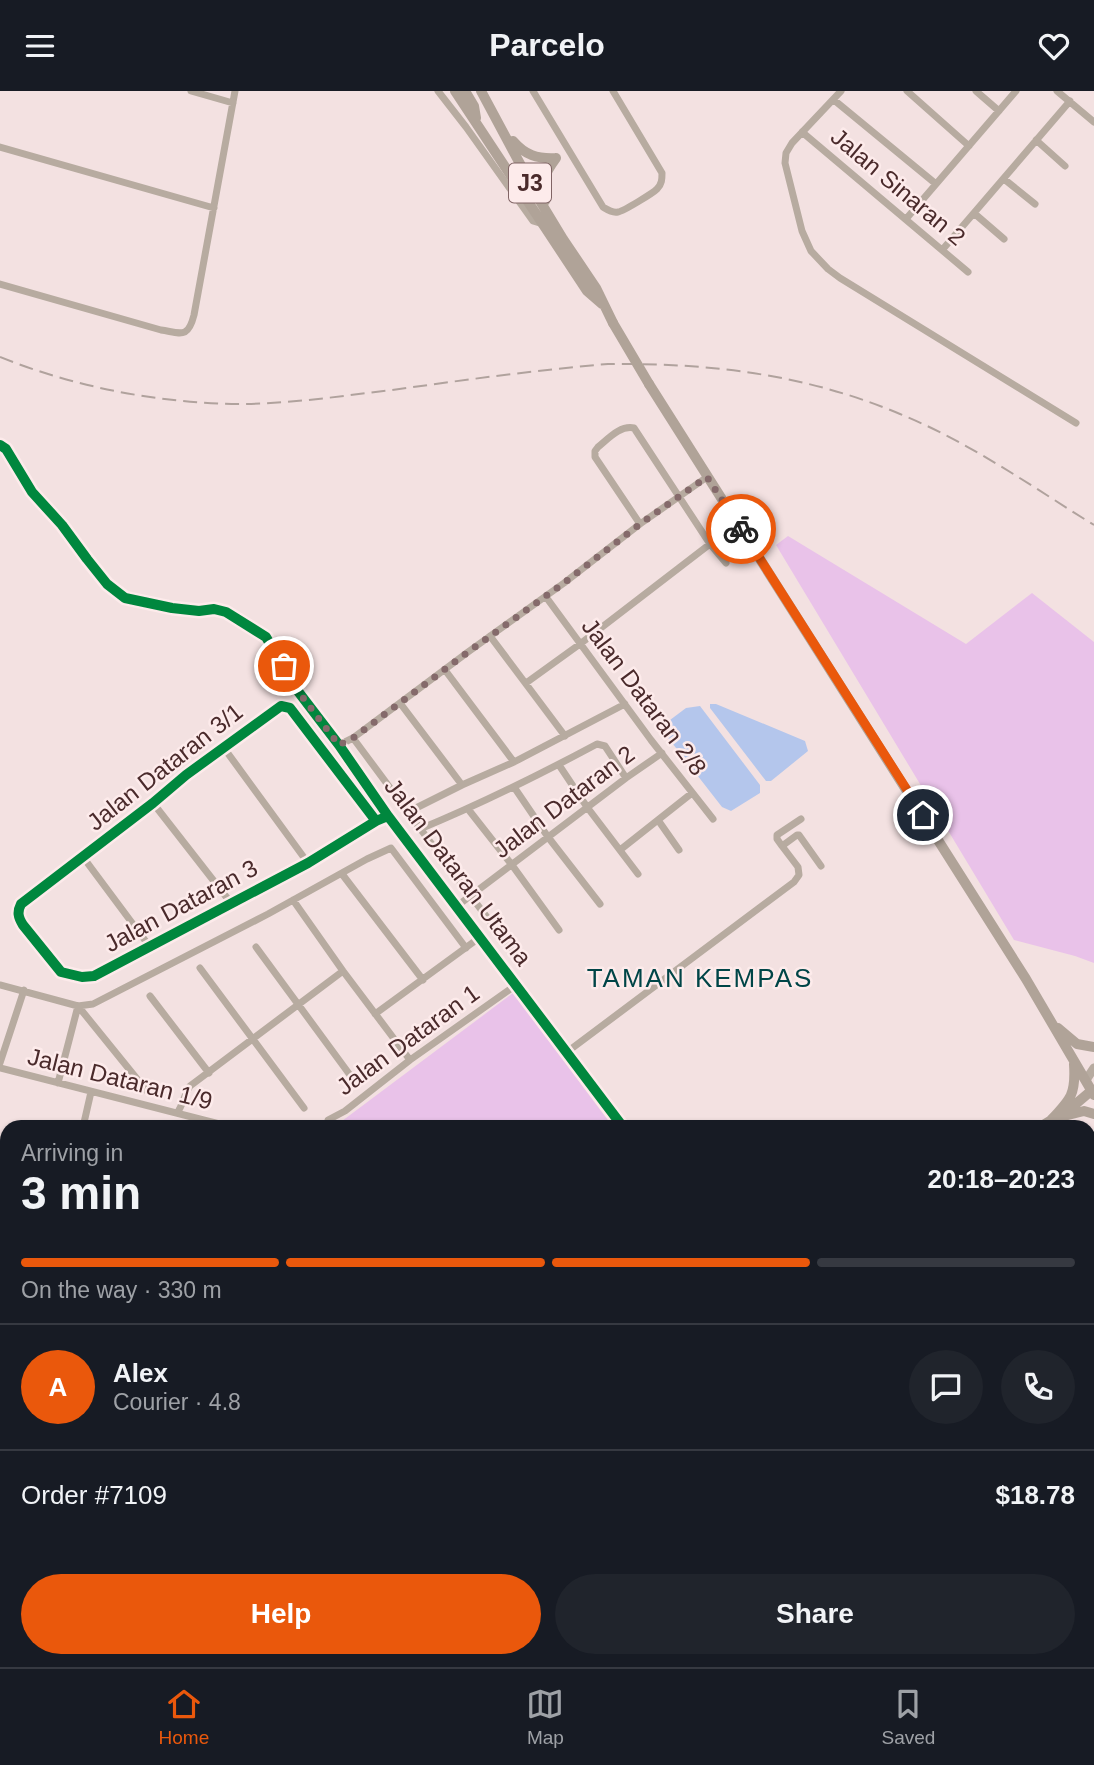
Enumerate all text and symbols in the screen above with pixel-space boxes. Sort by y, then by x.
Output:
icon: menu [21,27,59,65]
text: Parcelo [489,27,605,63]
icon: heart [1035,27,1073,65]
street label: Jalan Sinaran 2 [826,123,971,251]
road number: J3 [509,163,551,202]
courier [706,494,776,564]
icon: bike [722,510,760,548]
street label: Jalan Dataran 2/8 [577,613,712,780]
pin [254,636,314,696]
icon: bag [265,647,303,685]
street label: Jalan Dataran 3/1 [82,698,248,836]
street label: Jalan Dataran 2 [488,740,639,863]
street label: Jalan Dataran Utama [379,773,538,971]
pin [893,785,953,845]
icon: home [904,796,942,834]
street label: Jalan Dataran 3 [100,854,262,957]
district label: TAMAN KEMPAS [587,963,813,993]
street label: Jalan Dataran 1 [331,979,484,1100]
street label: Jalan Dataran 1/9 [25,1042,215,1115]
text: Arriving in [21,1140,123,1166]
text: 20:18–20:23 [928,1164,1075,1194]
text: 3 min [21,1167,141,1219]
text: On the way · 330 m [21,1277,222,1303]
button: chat [909,1350,983,1424]
button: phone [1001,1350,1075,1424]
text: Alex [113,1358,168,1388]
text: A [49,1372,67,1402]
text: Courier · 4.8 [113,1389,241,1415]
text: Order #7109 [21,1480,167,1510]
text: $18.78 [995,1480,1075,1510]
button: Help [21,1574,541,1654]
button: Share [555,1574,1075,1654]
tab: Home [159,1685,209,1749]
tab: Map [526,1685,564,1749]
tab: Saved [882,1685,935,1749]

